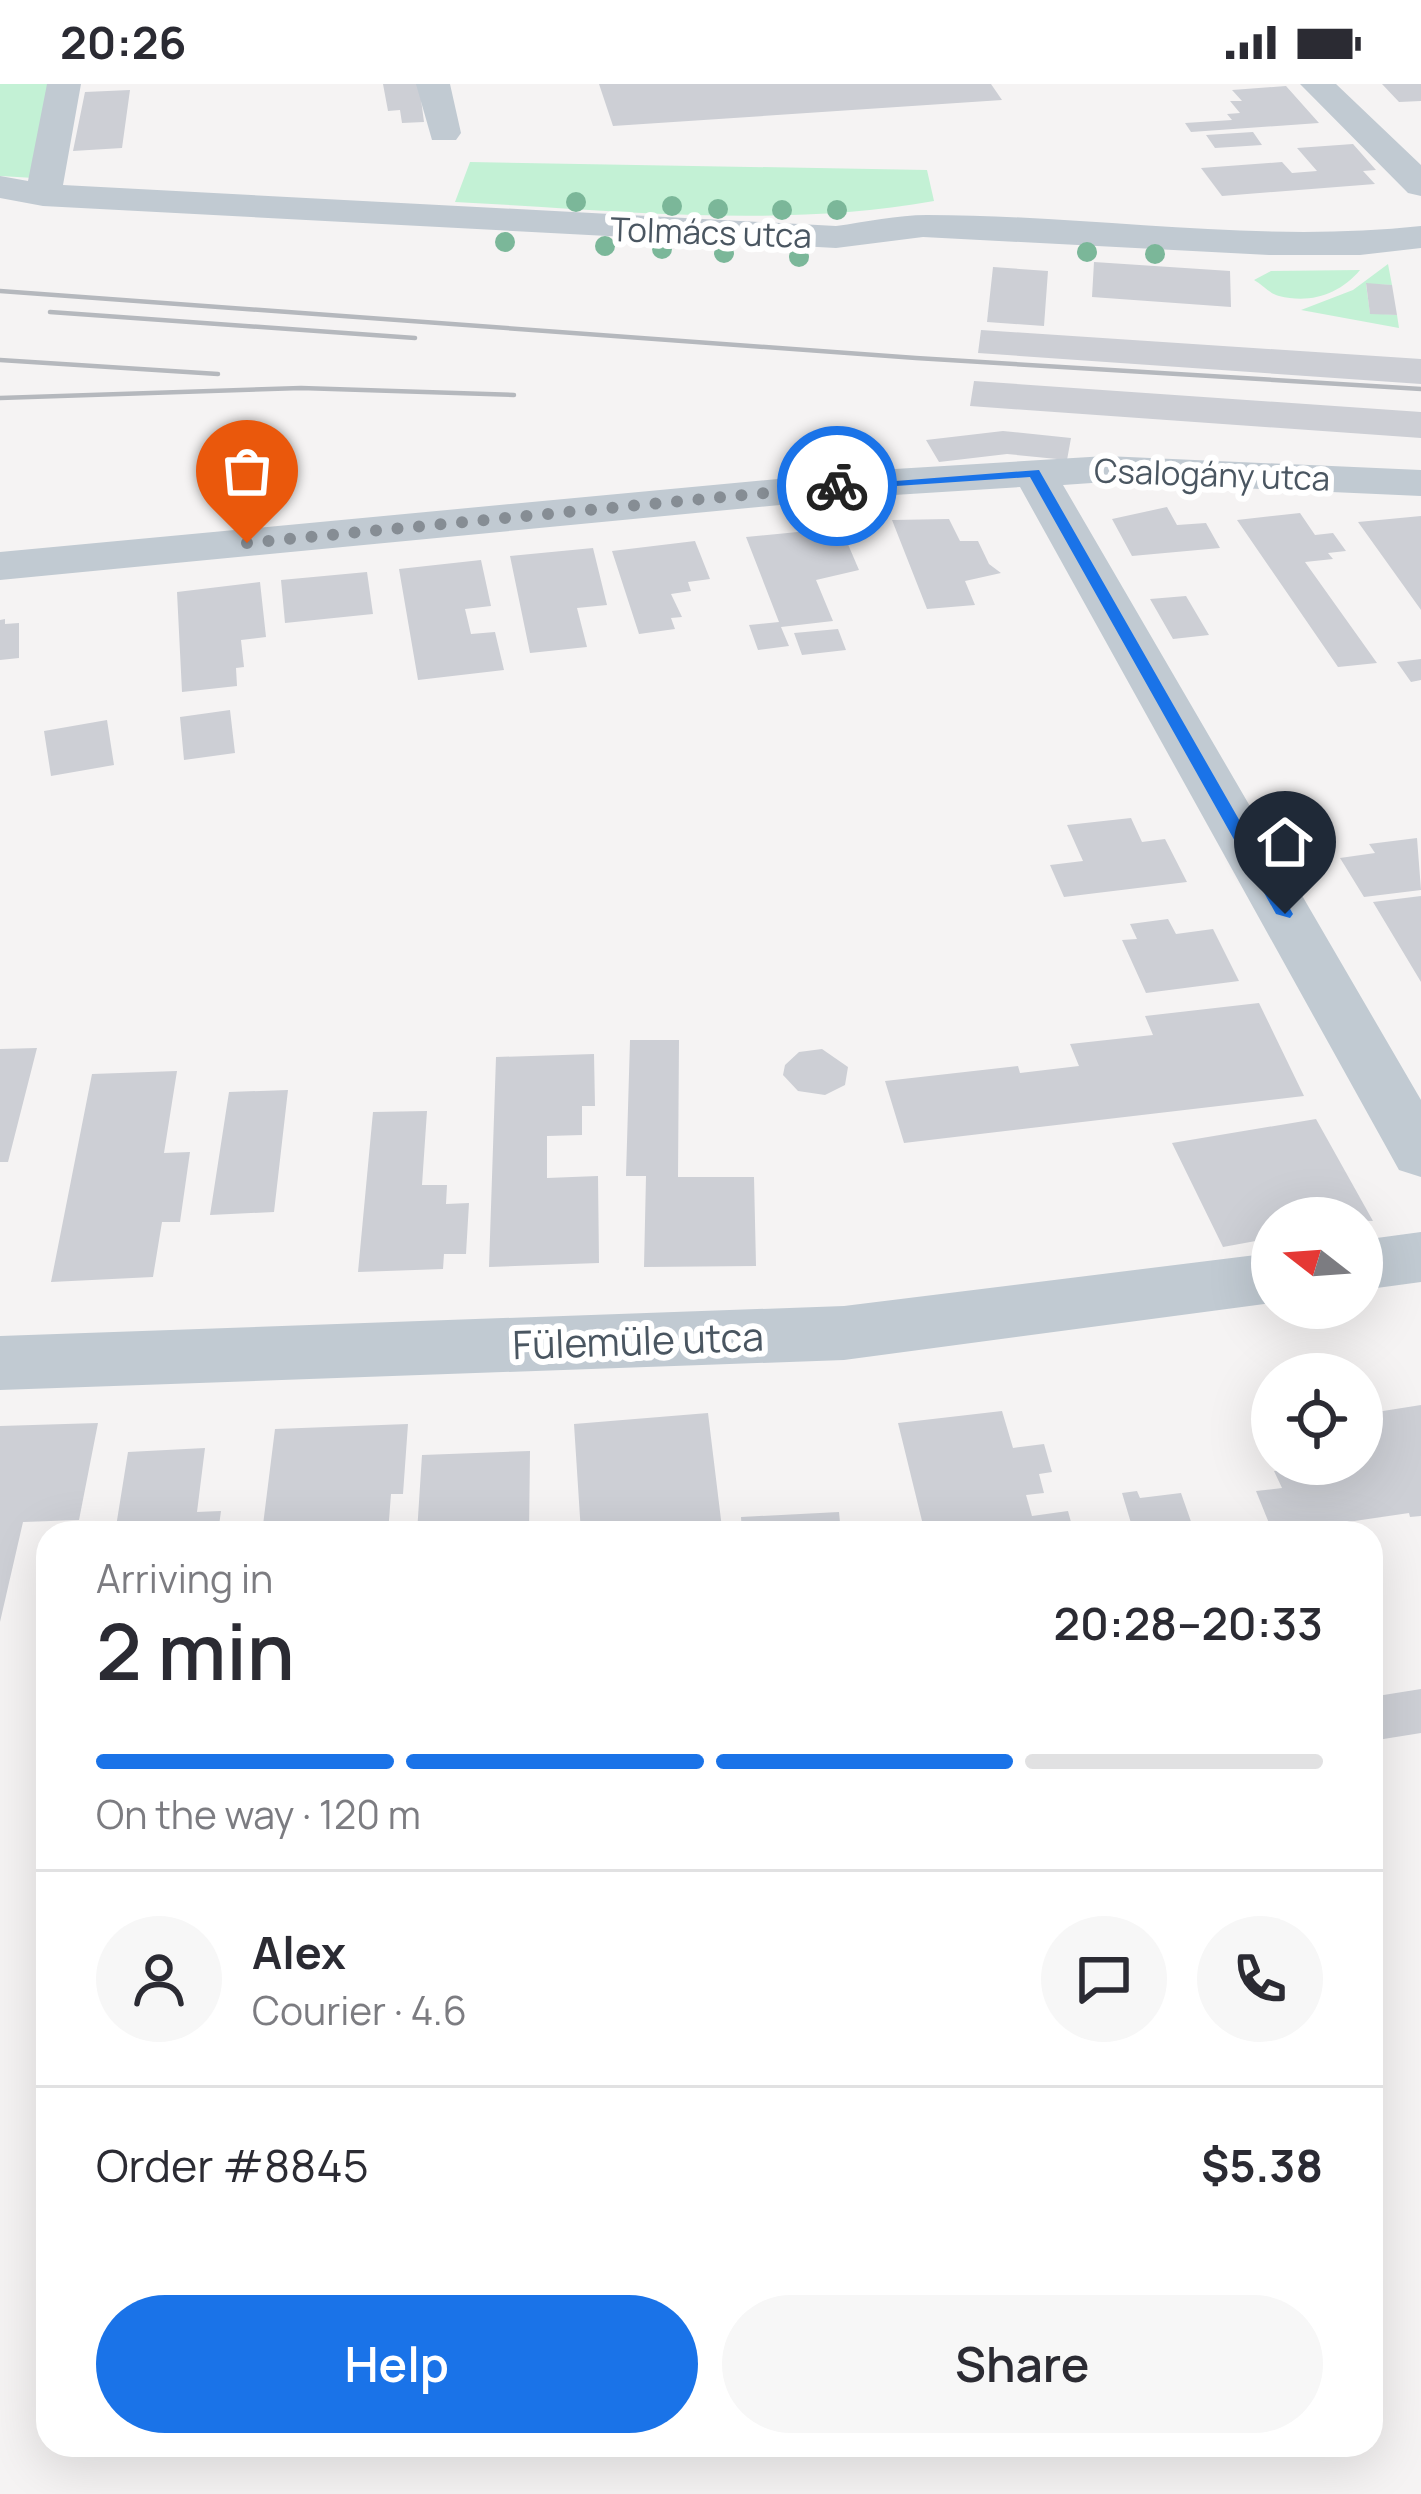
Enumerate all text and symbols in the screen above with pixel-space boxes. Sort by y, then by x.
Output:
text: 20:26 [60,11,187,73]
street label: Tolmács utca [610,206,812,258]
pin [196,420,298,543]
courier [777,426,897,546]
icon: bag [214,438,280,504]
street label: Csalogány utca [1093,447,1331,501]
icon: bike [804,453,870,519]
pin [1234,791,1336,914]
icon: home [1252,809,1318,875]
north arrow [1251,1197,1383,1329]
map controls [1251,1197,1383,1485]
street label: Fülemüle utca [512,1309,764,1371]
button: locate [1251,1353,1383,1485]
text: Arriving in [96,1551,273,1605]
text: 20:28–20:33 [1054,1592,1323,1654]
text: 2 min [96,1597,295,1703]
text: On the way · 120 m [96,1787,421,1841]
button: person [96,1916,222,2042]
button: chat [1041,1916,1167,2042]
button: phone [1197,1916,1323,2042]
text: Alex [252,1921,346,1983]
text: Courier · 4.6 [252,1983,467,2037]
text: Order #8845 [96,2134,369,2196]
text: $5.38 [1201,2134,1323,2196]
button: Help [96,2295,698,2433]
button: Share [722,2295,1323,2433]

